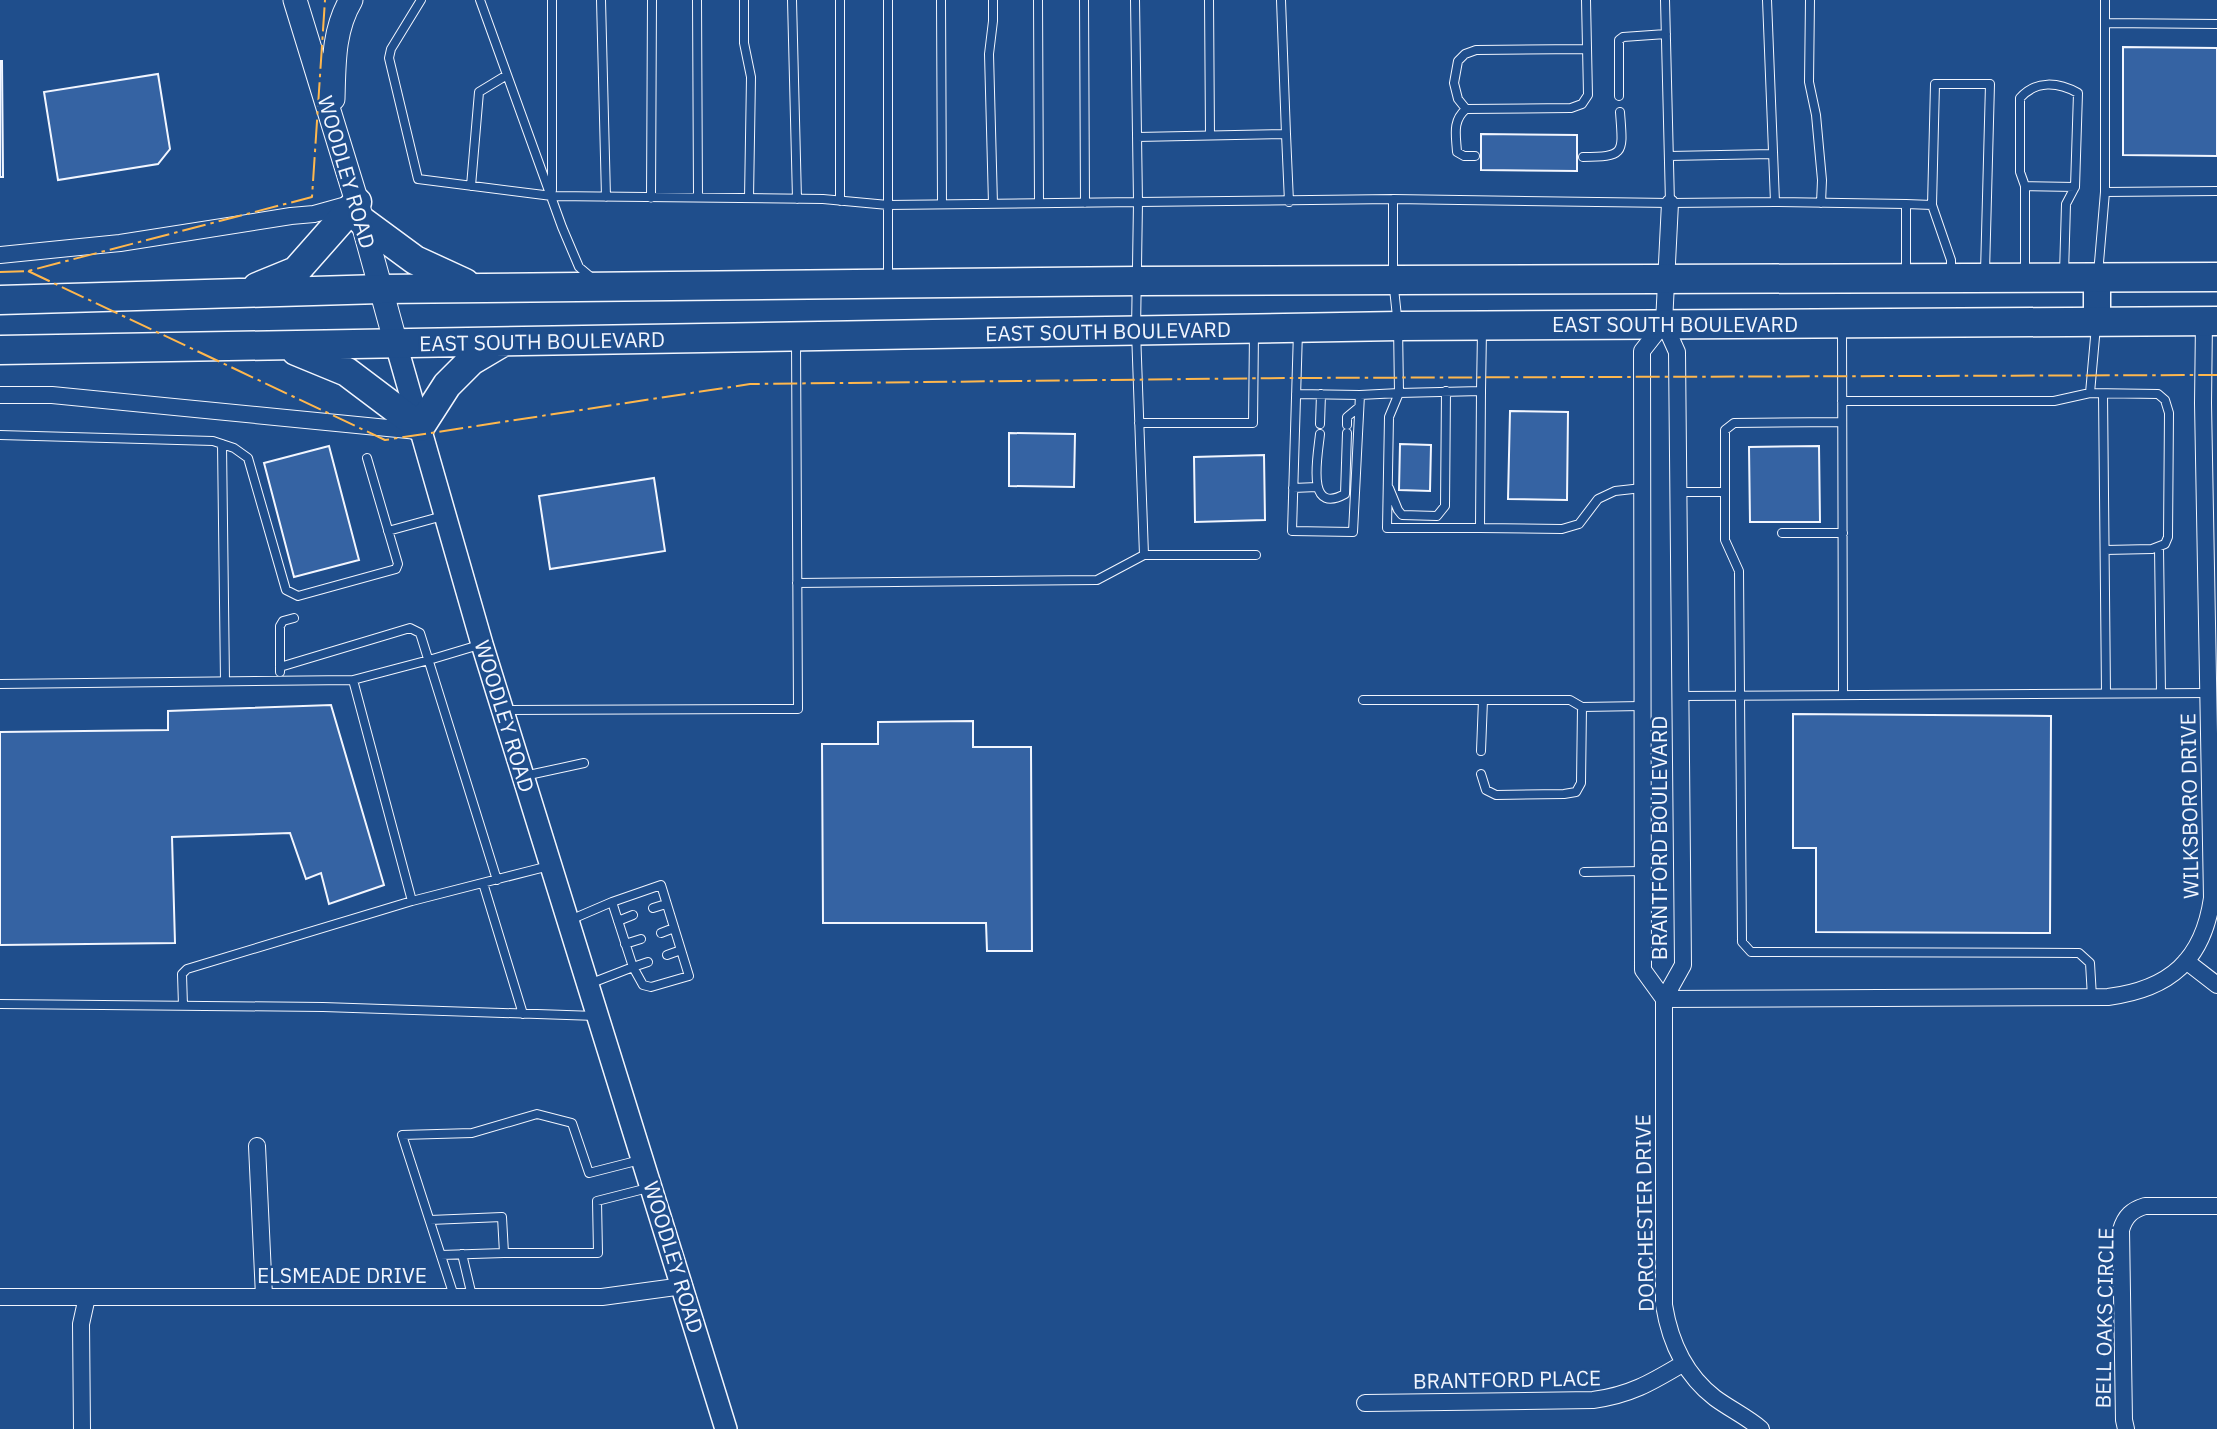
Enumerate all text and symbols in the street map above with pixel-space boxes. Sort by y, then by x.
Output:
street label: WOODLEY ROAD [312,92,382,252]
street label: EAST SOUTH BOULEVARD [1552,310,1798,338]
street label: EAST SOUTH BOULEVARD [985,315,1231,347]
street label: EAST SOUTH BOULEVARD [419,325,665,357]
street label: WOODLEY ROAD [469,637,541,795]
street label: WILKSBORO DRIVE [2173,713,2205,899]
street label: BRANTFORD BOULEVARD [1645,716,1673,960]
street label: DORCHESTER DRIVE [1628,1114,1660,1312]
street label: WOODLEY ROAD [638,1178,710,1336]
street label: BELL OAKS CIRCLE [2088,1227,2120,1409]
street label: ELSMEADE DRIVE [257,1261,427,1289]
street label: BRANTFORD PLACE [1413,1363,1601,1395]

